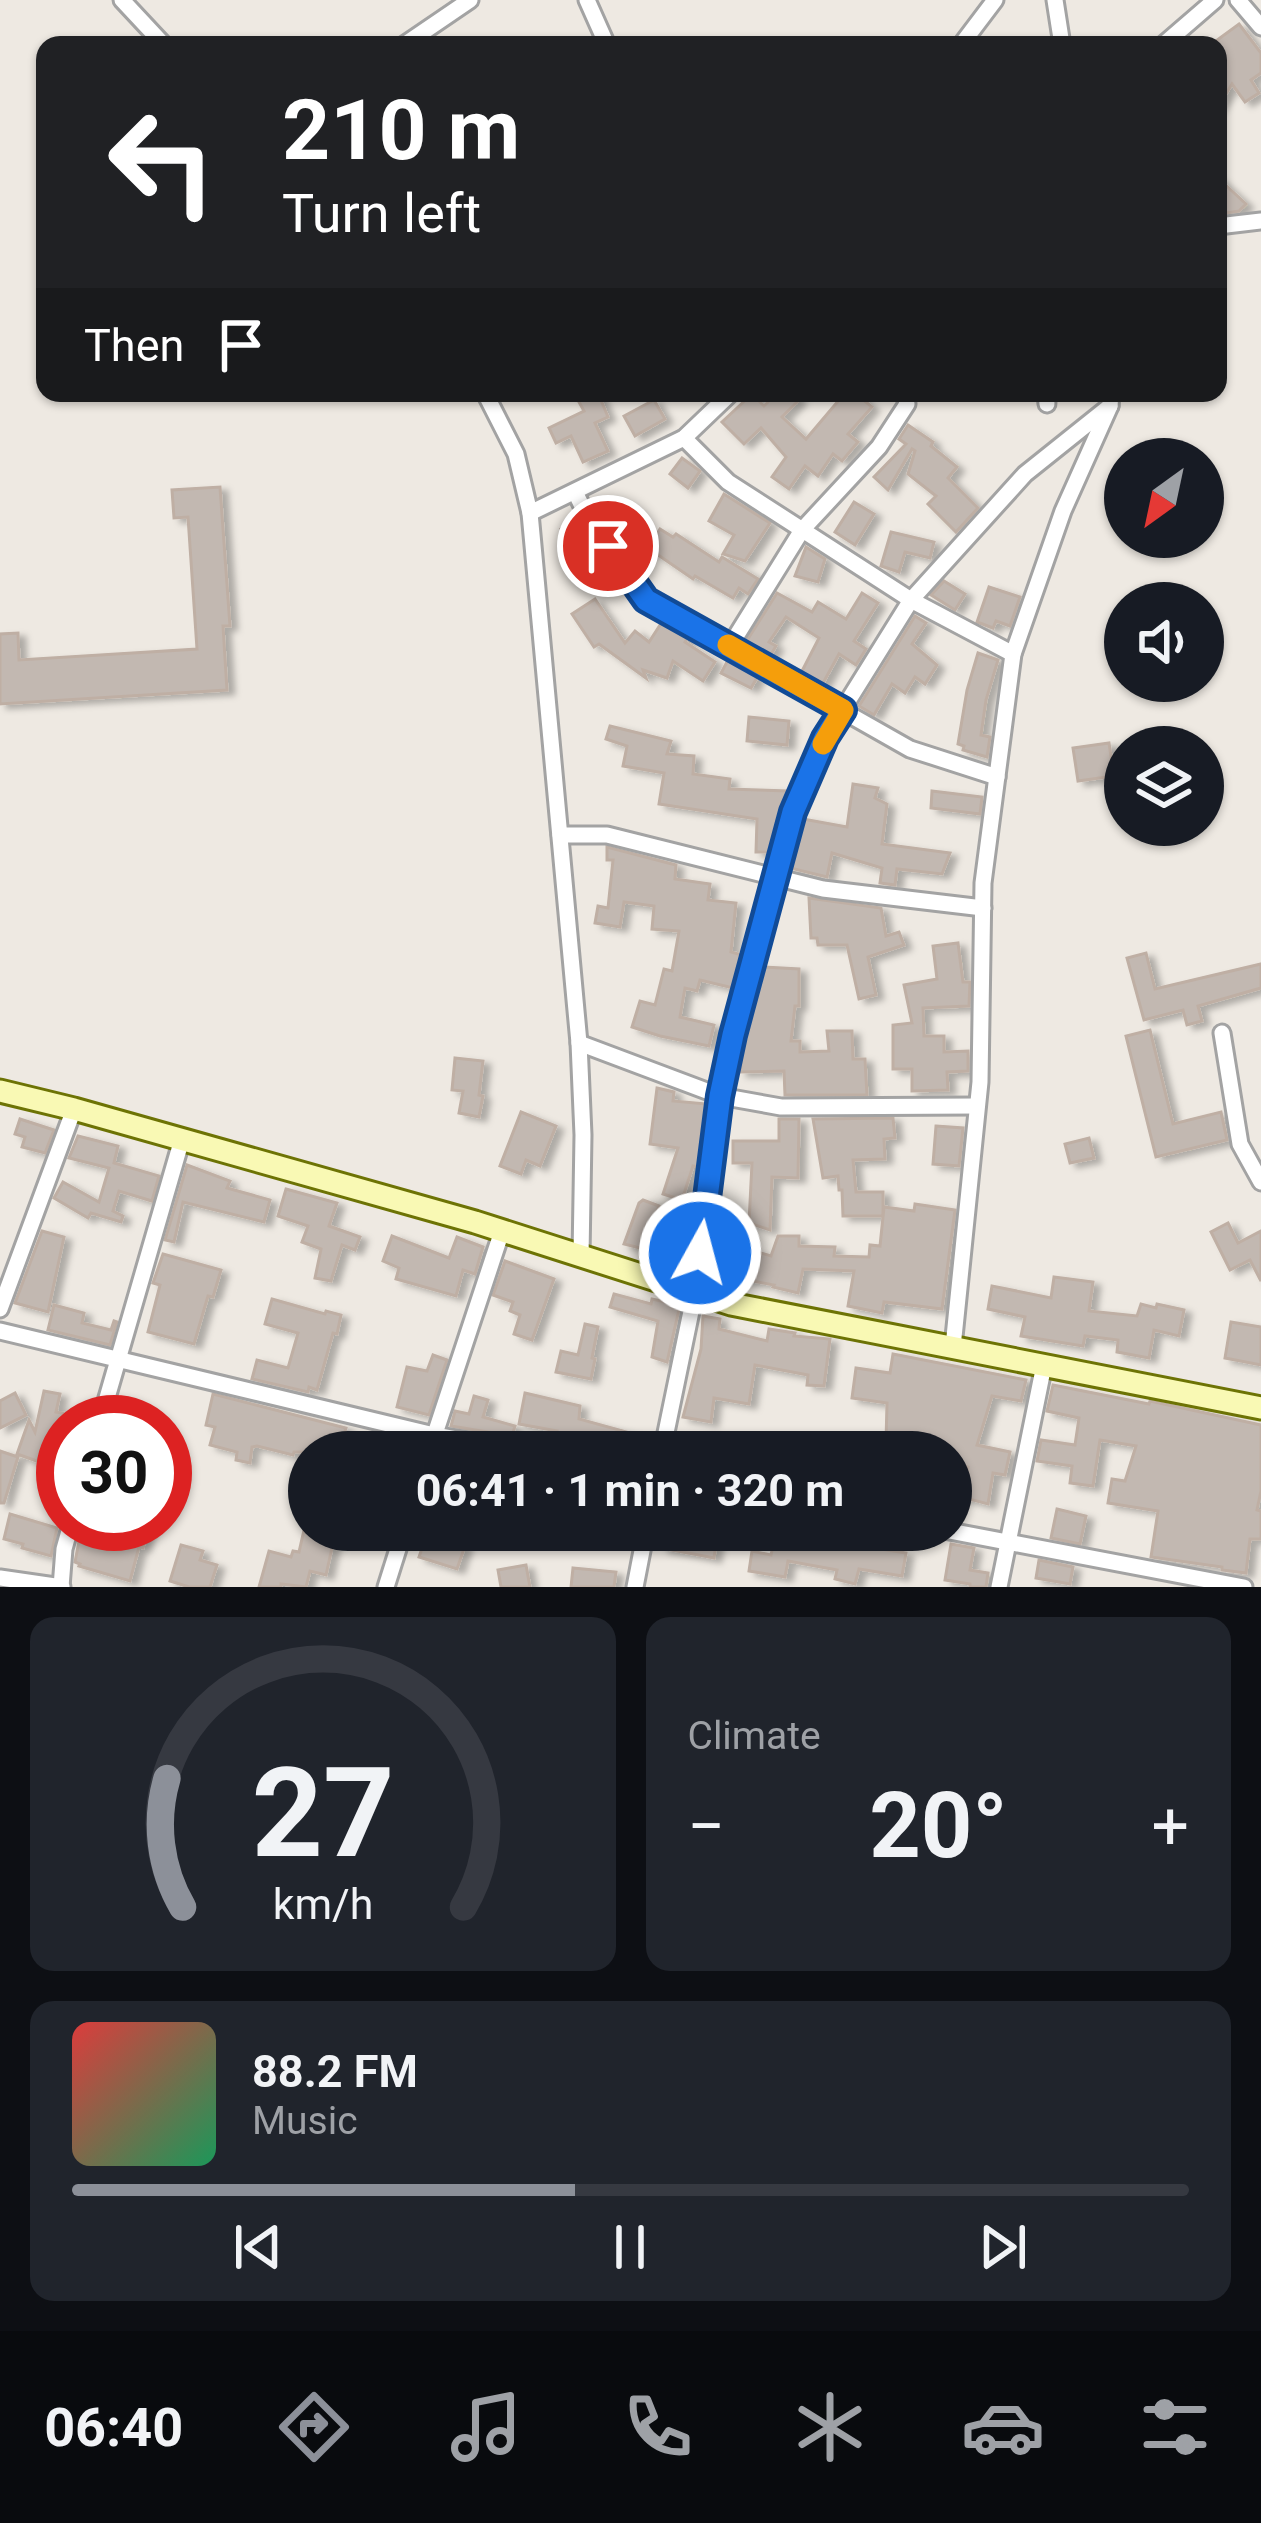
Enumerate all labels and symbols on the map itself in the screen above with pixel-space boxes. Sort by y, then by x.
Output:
north arrow [1104,438,1224,558]
pin [557,495,659,597]
position arrow [637,1190,763,1316]
speed limit sign: 30 [36,1395,192,1551]

